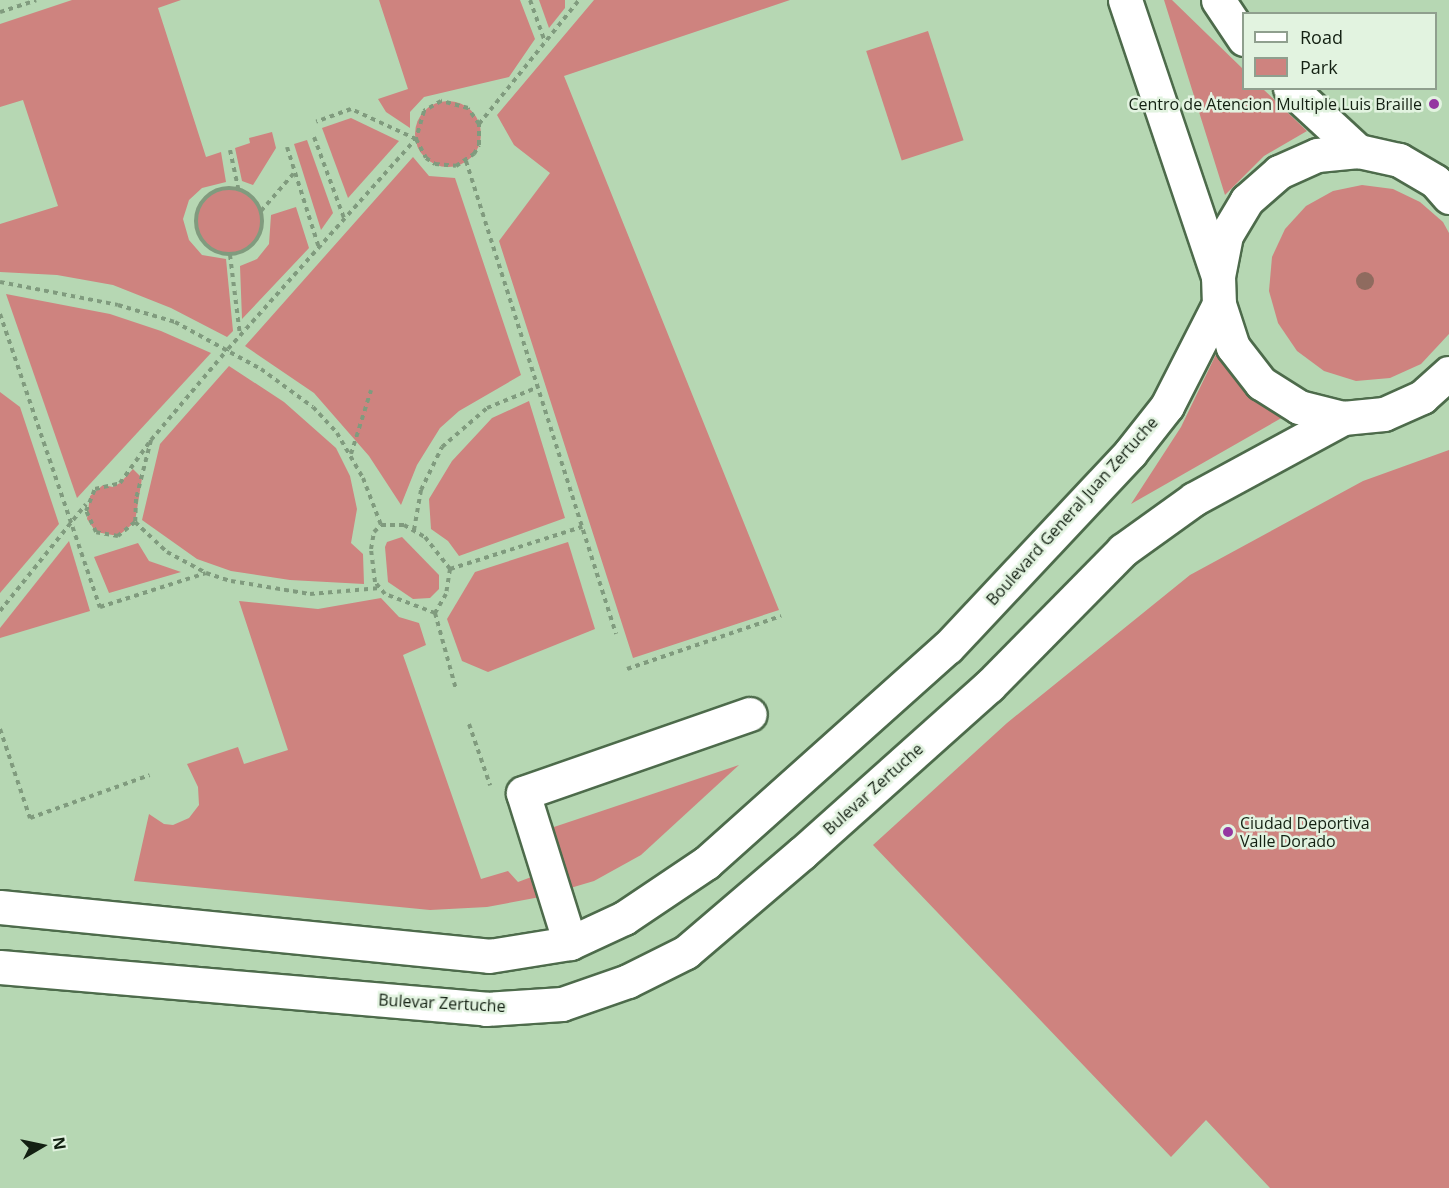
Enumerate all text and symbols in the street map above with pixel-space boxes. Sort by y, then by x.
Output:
legend [1242,12,1437,90]
text: Road [1300,25,1343,49]
text: Park [1300,55,1338,79]
place label: Centro de Atencion Multiple Luis Braille [1128,94,1422,114]
marker: Centro de Atencion Multiple Luis Braille [1427,97,1441,111]
street label: Boulevard General Juan Zertuche [982,413,1162,609]
street label: Bulevar Zertuche [819,739,927,839]
place label: Ciudad Deportiva Valle Dorado [1240,813,1370,851]
marker: Ciudad Deportiva Valle Dorado [1221,825,1235,839]
street label: Bulevar Zertuche [378,990,506,1016]
north arrow [12,1116,72,1176]
text: N [48,1135,72,1151]

